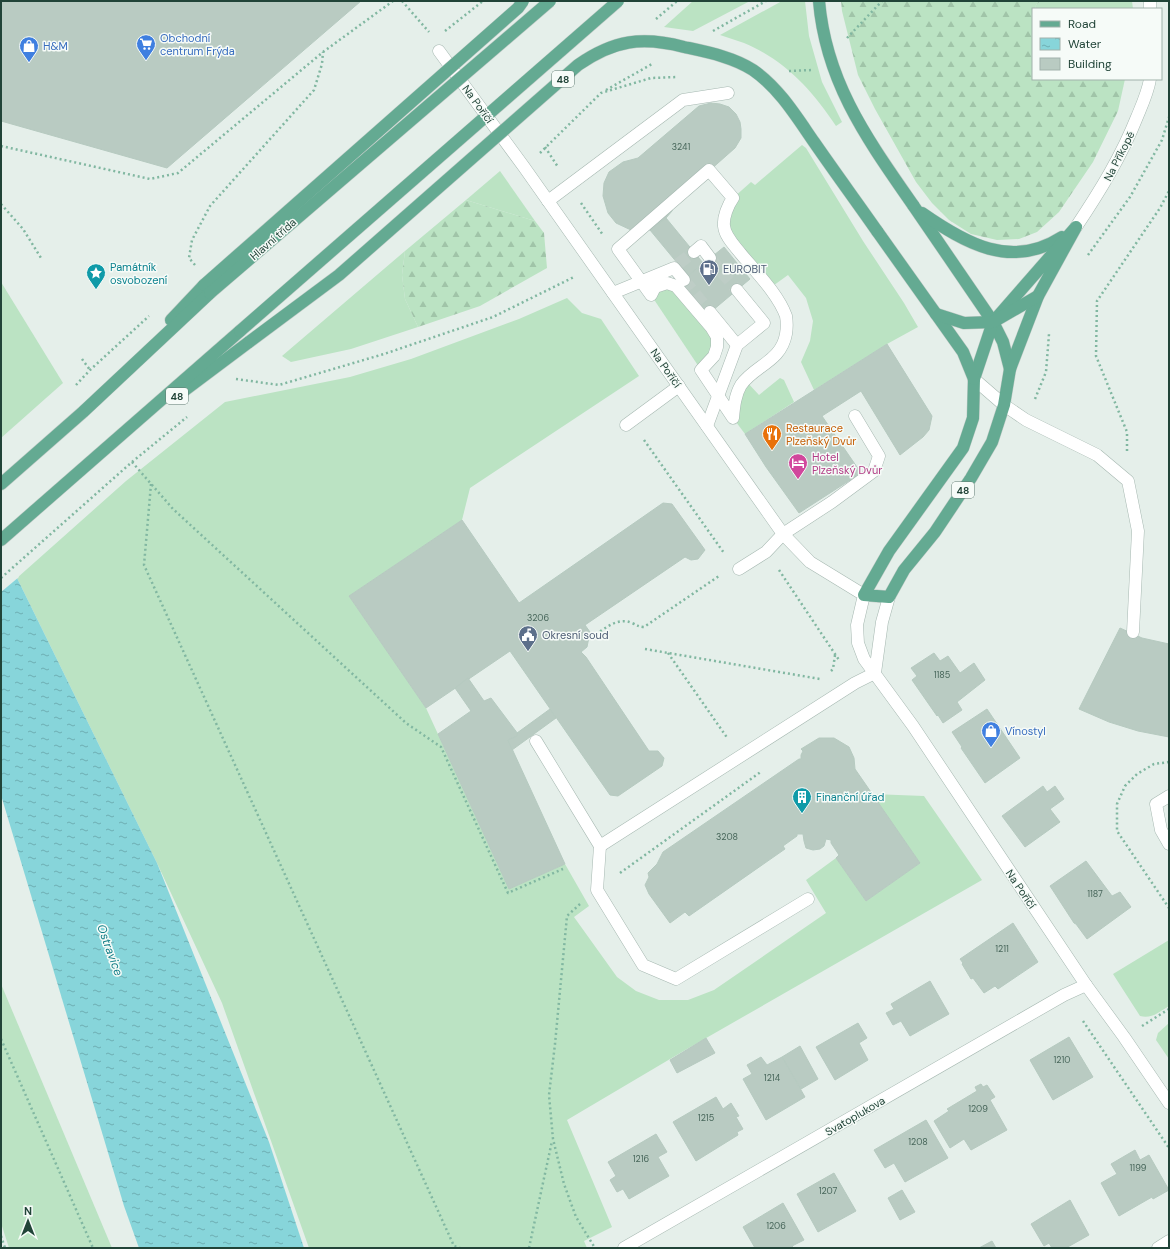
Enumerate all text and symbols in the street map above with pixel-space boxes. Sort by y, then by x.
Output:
legend [1032,8,1162,80]
text: Road [1068,16,1096,32]
place label: Obchodní centrum Frýda [160,31,235,58]
supermarket icon: Obchodní centrum Frýda [135,33,157,61]
shop icon: H&M [18,35,40,63]
text: Water [1068,36,1102,52]
place label: H&M [43,39,68,53]
text: Building [1068,56,1112,72]
road number: 48 [552,71,574,87]
street label: Na Poříčí [459,82,497,126]
street label: Na Příkopě [1100,129,1138,183]
house number: 3241 [672,141,691,153]
street label: Hlavní třída [247,215,299,263]
fuel station icon: EUROBIT [698,258,720,286]
place label: Památník osvobození [110,260,168,287]
place icon: Památník osvobození [85,262,107,290]
place label: EUROBIT [723,262,767,276]
street label: Na Poříčí [648,346,685,391]
road number: 48 [166,388,188,404]
place label: Restaurace Plzeňský Dvůr [786,421,856,448]
restaurant icon: Restaurace Plzeňský Dvůr [761,423,783,451]
place label: Hotel Plzeňský Dvůr [812,450,882,477]
hotel icon: Hotel Plzeňský Dvůr [787,452,809,480]
road number: 48 [952,482,974,498]
house number: 3206 [527,612,549,624]
public building icon: Okresní soud [517,624,539,652]
place label: Okresní soud [542,628,609,642]
house number: 1185 [934,669,950,681]
shop icon: Vínostyl [980,720,1002,748]
place label: Vínostyl [1005,724,1046,738]
building icon: Finanční úřad [791,786,813,814]
place label: Finanční úřad [816,790,884,804]
house number: 3208 [716,831,738,843]
street label: Na Poříčí [1003,867,1040,912]
house number: 1187 [1087,888,1103,900]
water label: Ostravice [93,922,127,978]
house number: 1211 [995,943,1009,955]
house number: 1210 [1054,1054,1070,1066]
house number: 1214 [764,1072,781,1084]
street label: Svatoplukova [823,1093,888,1139]
house number: 1209 [968,1103,988,1115]
house number: 1215 [698,1112,714,1124]
house number: 1208 [908,1136,928,1148]
house number: 1216 [633,1153,650,1165]
house number: 1199 [1130,1162,1147,1174]
house number: 1207 [819,1185,838,1197]
north arrow [8,1201,48,1241]
text: N [24,1204,32,1218]
house number: 1206 [766,1220,786,1232]

